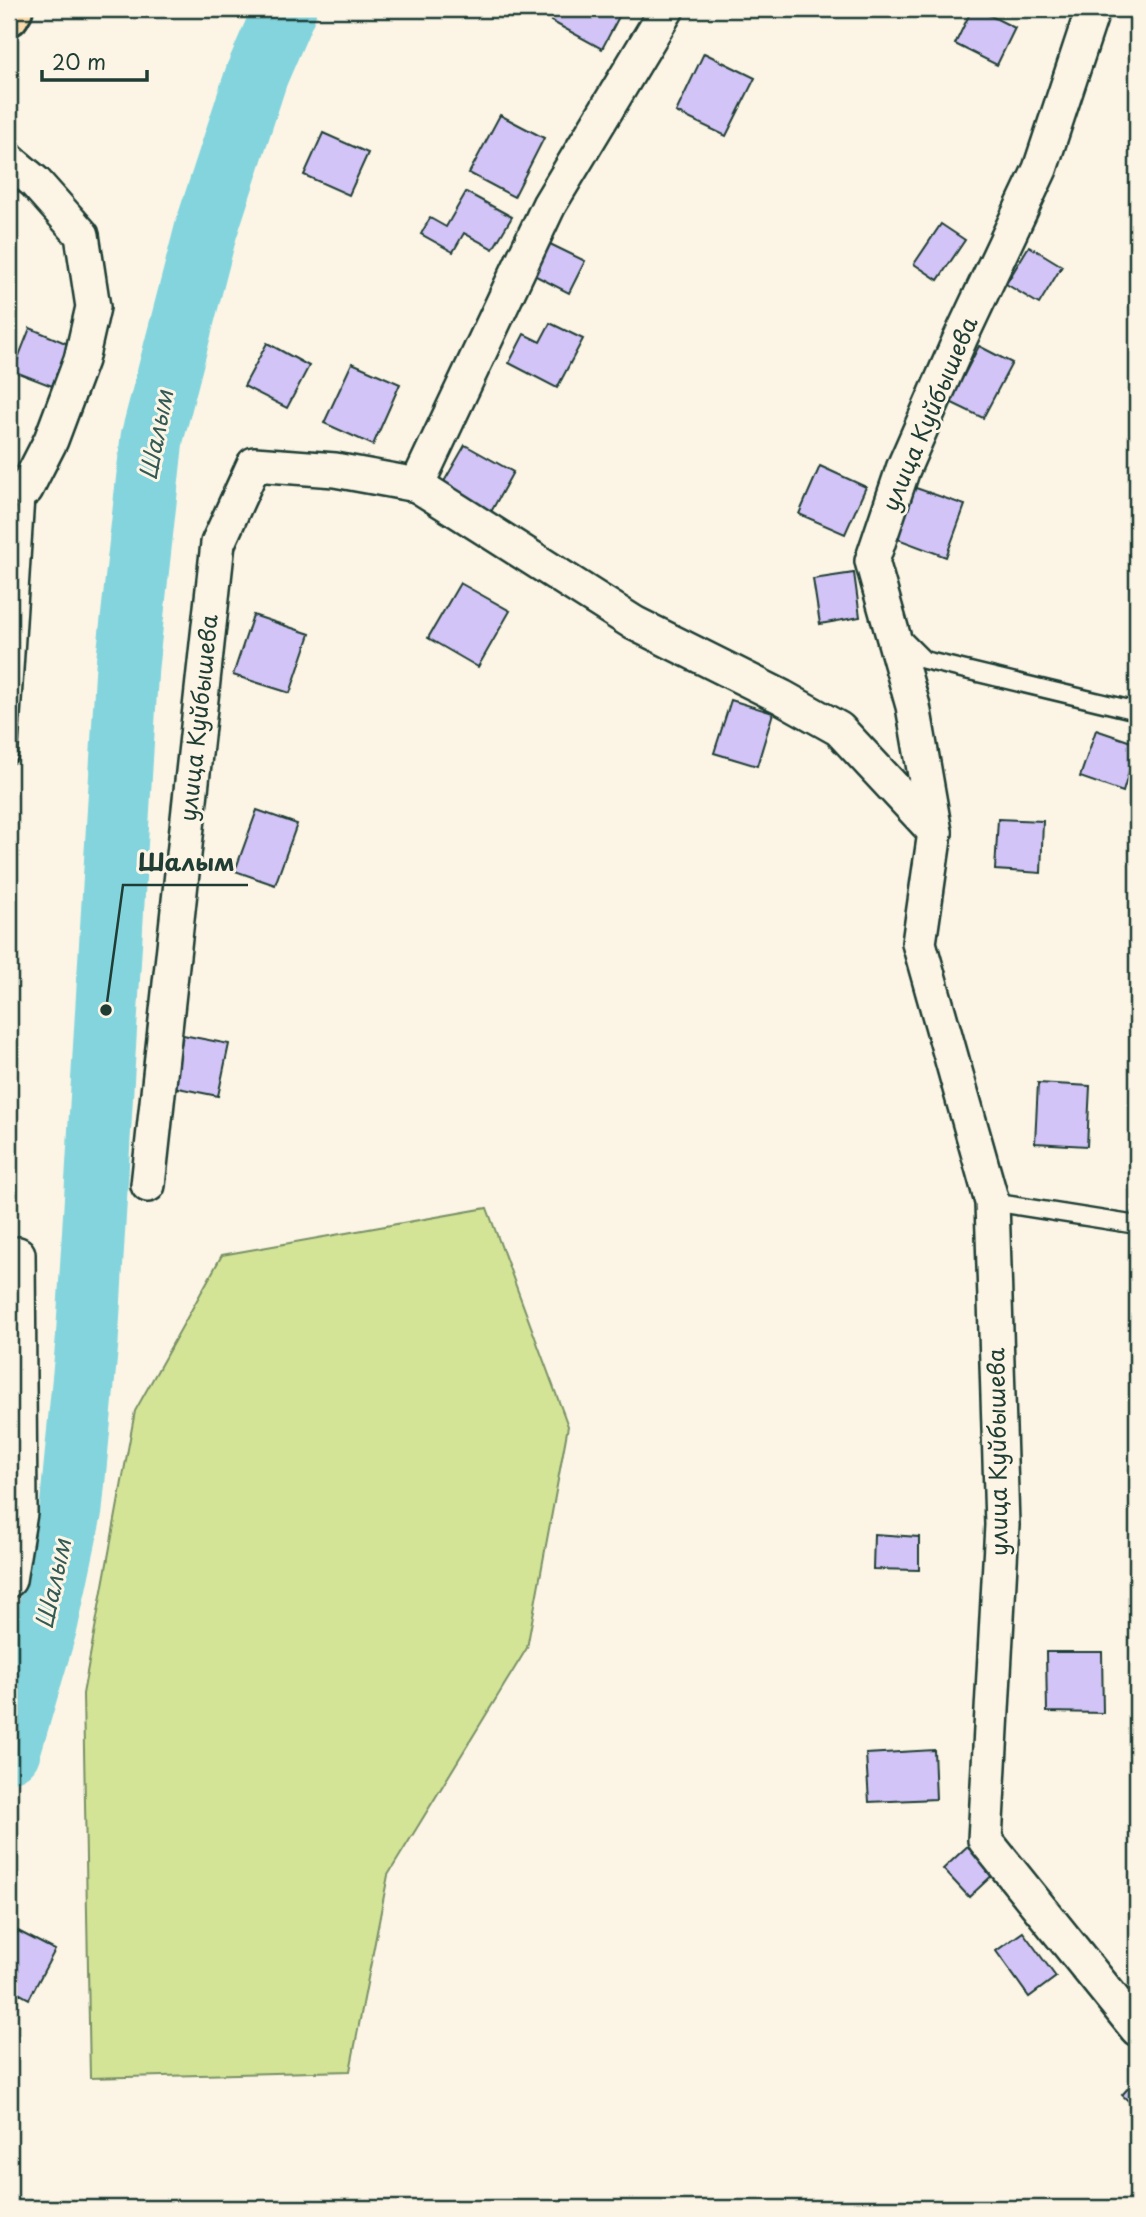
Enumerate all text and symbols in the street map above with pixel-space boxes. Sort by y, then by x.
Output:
scale bar [42,38,147,82]
text: 20 m [52,45,106,77]
street label: улица Куйбышева [872,310,986,516]
water label: Шалым [129,386,181,483]
street label: улица Куйбышева [169,612,226,823]
callout: Шалым [123,840,248,885]
text: Шалым [137,843,235,879]
street label: улица Куйбышева [977,1347,1016,1556]
water label: Шалым [25,1535,79,1632]

